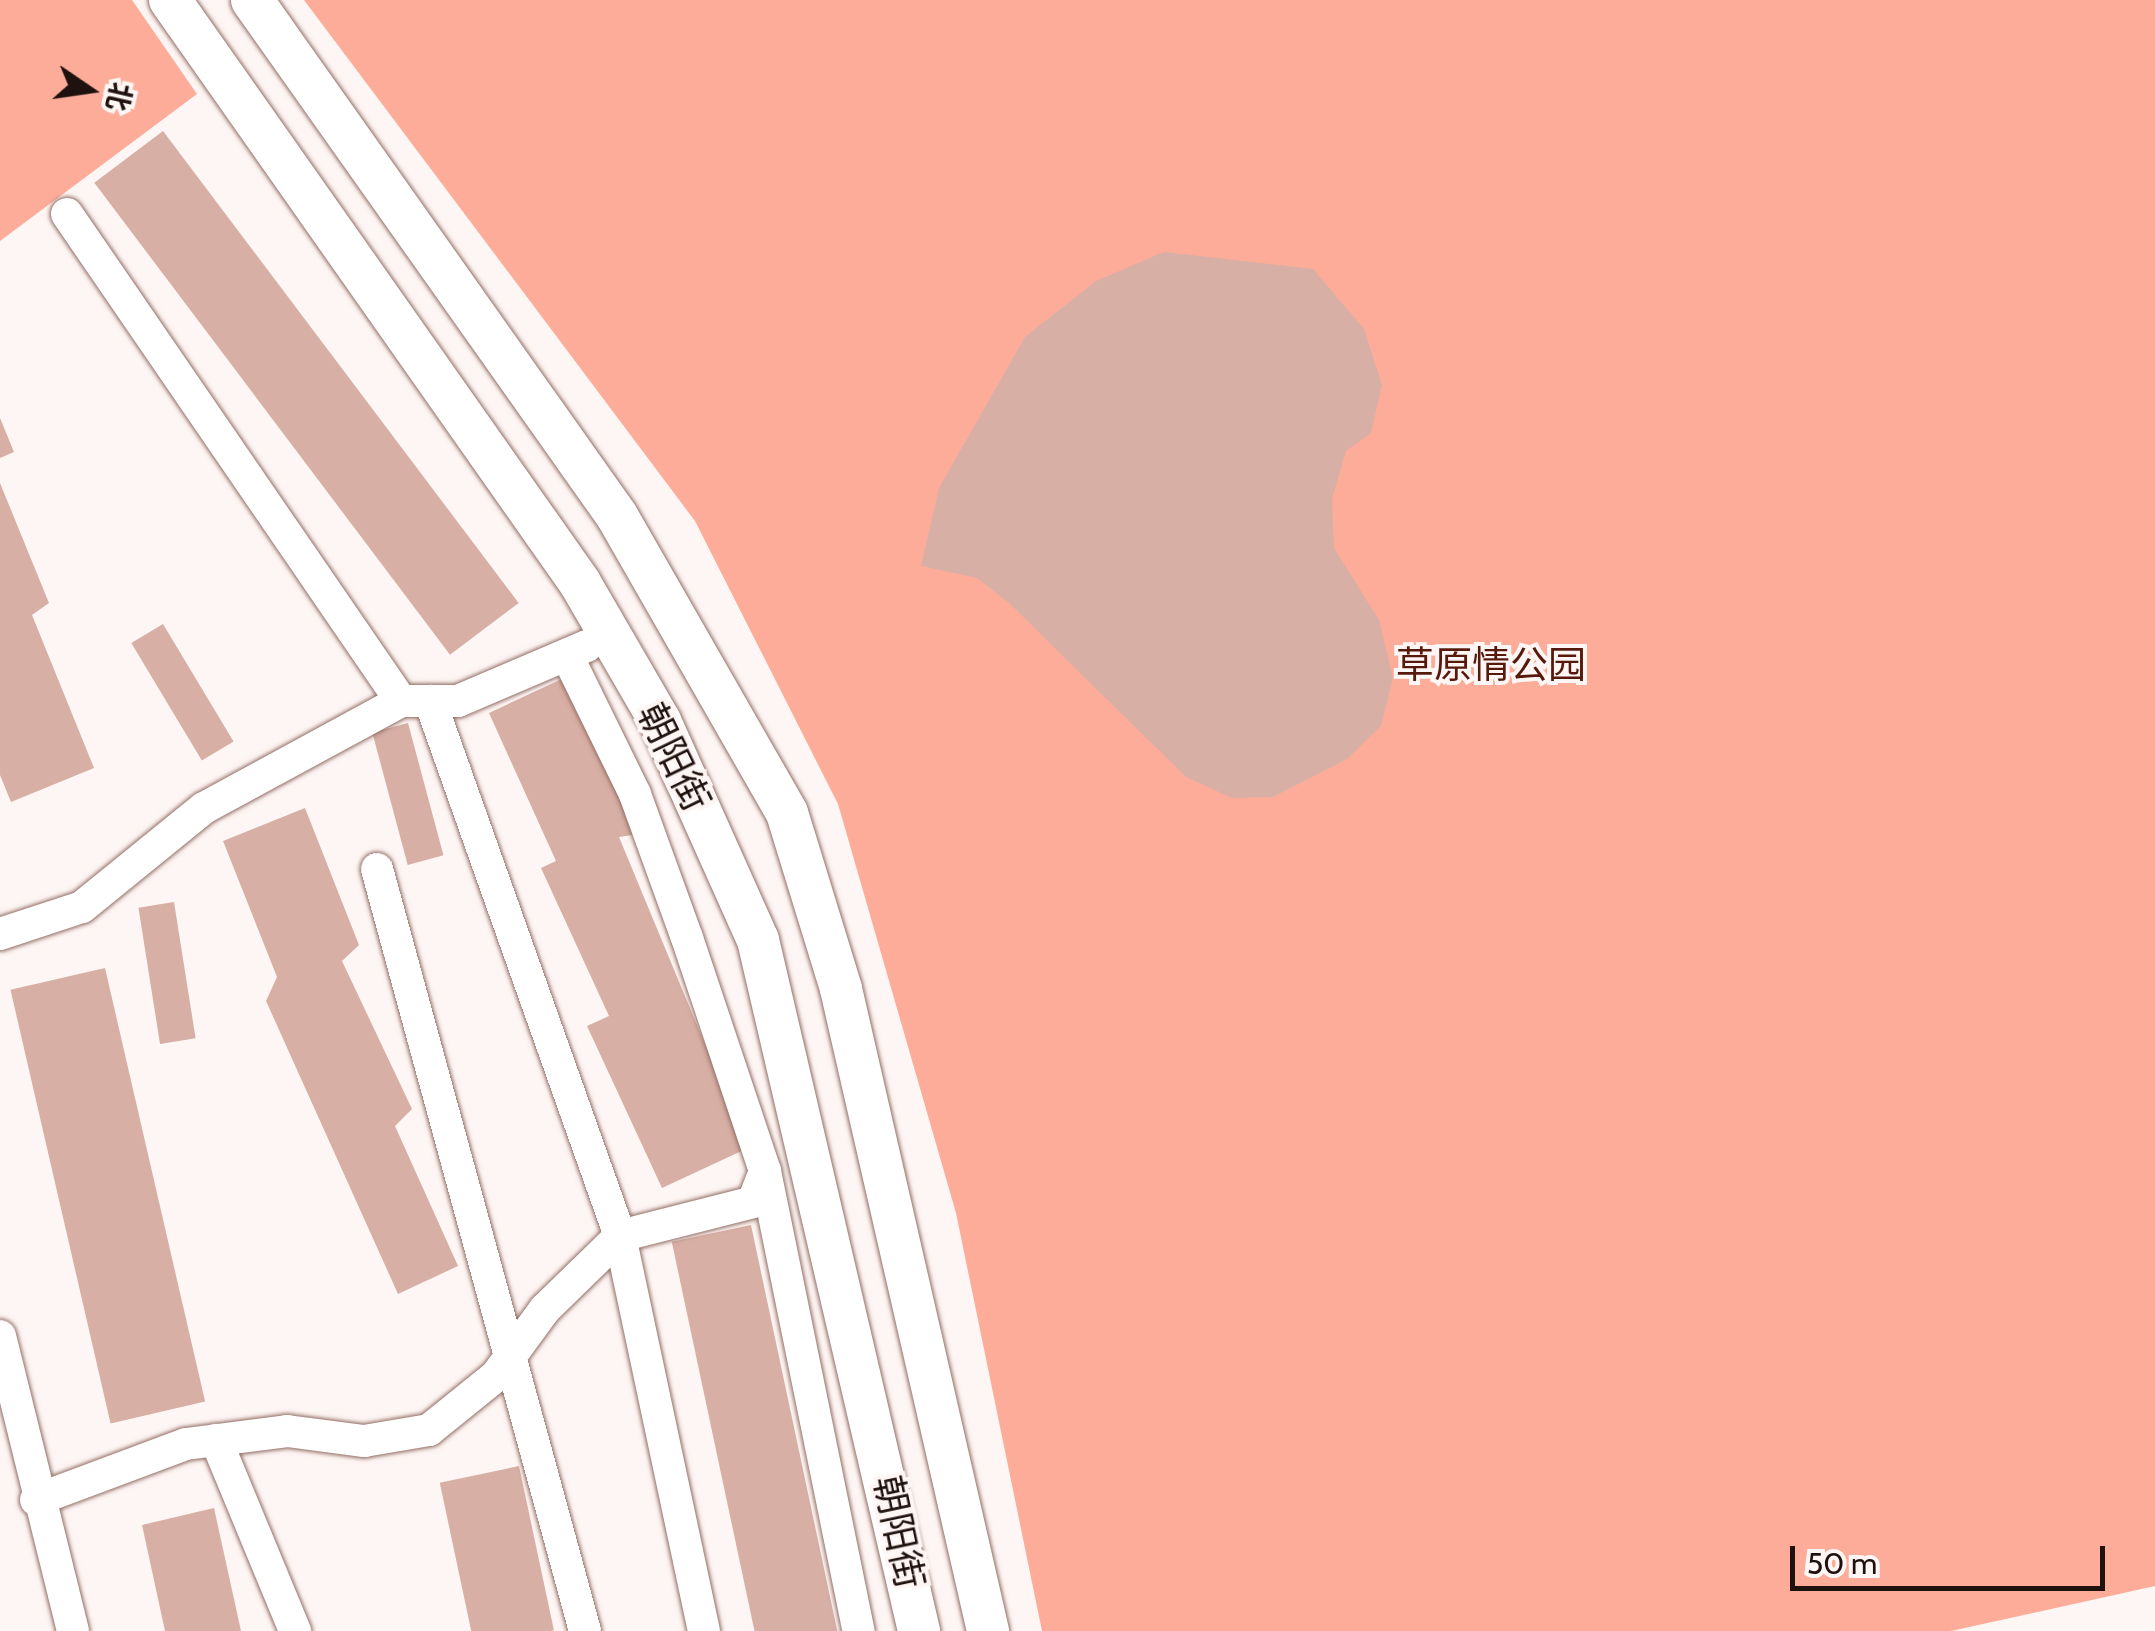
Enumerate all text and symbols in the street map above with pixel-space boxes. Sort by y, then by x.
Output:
north arrow [40,40,140,140]
text: 北 [100,79,139,114]
park label: 草原情公园 [1396,642,1586,688]
street label: 朝阳街 [629,696,719,818]
street label: 朝阳街 [865,1472,933,1592]
scale bar [1795,1526,2110,1588]
text: 50 m [1807,1545,1877,1582]

